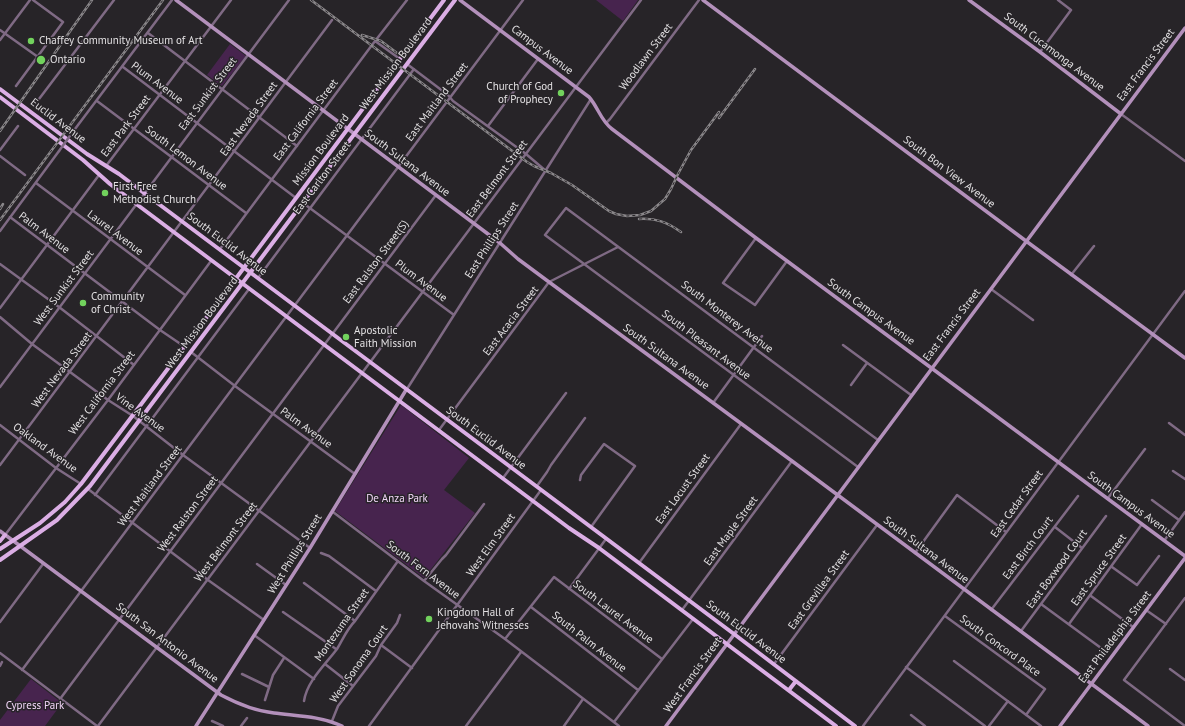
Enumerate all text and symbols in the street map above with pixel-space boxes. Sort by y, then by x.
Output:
street label: South Cucamonga Avenue [1001,10,1107,94]
street label: West Mission Boulevard [357,16,435,112]
street label: Woodlawn Street [617,21,675,93]
street label: Campus Avenue [508,22,576,78]
street label: East Francis Street [1115,26,1177,104]
place label: Chaffey Community Museum of Art [39,34,202,48]
marker: Chaffey Community Museum of Art [26,36,36,46]
place label: Ontario [50,53,85,67]
marker: Ontario [35,54,47,66]
street label: East Sunkist Street [176,55,240,133]
street label: Plum Avenue [128,59,186,107]
street label: East Maitland Street [403,60,471,144]
street label: East California Street [271,77,341,163]
street label: East Nevada Street [218,79,280,159]
place label: Church of God of Prophecy [486,80,553,106]
marker: Church of God of Prophecy [556,88,566,98]
street label: East Park Street [98,93,154,159]
street label: Euclid Avenue [28,96,88,146]
street label: Mission Boulevard [290,112,352,188]
street label: South Lemon Avenue [142,123,230,193]
street label: South Sultana Avenue [362,127,452,199]
street label: South Bon View Avenue [900,133,998,211]
street label: East Belmont Street [464,138,530,220]
street label: East Carlton Street [290,139,354,217]
place label: First Free Methodist Church [113,180,196,206]
marker: First Free Methodist Church [100,188,110,198]
street label: East Phillips Street [462,199,522,281]
street label: Laurel Avenue [84,208,146,258]
street label: Palm Avenue [16,209,72,257]
street label: South Euclid Avenue [184,210,270,278]
street label: East Ralston Street(S) [340,218,412,306]
street label: West Sunkist Street [31,248,97,328]
street label: Plum Avenue [392,257,450,305]
street label: West Mission Boulevard [163,275,241,371]
street label: South Campus Avenue [825,276,917,348]
street label: South Monterey Avenue [678,278,776,356]
street label: East Acacia Street [481,284,541,358]
street label: East Francis Street [921,286,983,364]
place label: Community of Christ [91,290,144,316]
marker: Community of Christ [78,298,88,308]
street label: South Pleasant Avenue [659,307,753,383]
street label: South Sultana Avenue [620,321,712,393]
place label: Apostolic Faith Mission [354,324,417,350]
street label: West Nevada Street [29,330,95,410]
marker: Apostolic Faith Mission [341,332,351,342]
street label: West California Street [66,348,138,438]
street label: Vine Avenue [113,391,167,435]
street label: South Euclid Avenue [443,404,529,472]
street label: Palm Avenue [278,405,334,451]
street label: Oakland Avenue [10,420,80,476]
street label: West Maitland Street [115,443,185,529]
street label: East Locust Street [653,451,713,527]
street label: East Cedar Street [988,468,1046,540]
street label: South Campus Avenue [1085,469,1177,541]
street label: West Ralston Street [155,473,221,555]
park label: De Anza Park [366,492,428,506]
street label: East Maple Street [701,494,761,568]
street label: West Belmont Street [192,500,260,584]
street label: West Elm Street [464,511,518,579]
street label: West Phillips Street [265,512,325,596]
street label: South Sultana Avenue [881,514,971,586]
street label: East Birch Court [1000,514,1056,582]
street label: East Boxwood Court [1024,527,1090,611]
street label: East Spruce Street [1069,532,1129,608]
street label: South Fern Avenue [384,538,462,602]
street label: East Grevillea Street [786,548,852,632]
street label: South Laurel Avenue [570,578,656,646]
street label: Montezuma Street [312,586,372,664]
street label: East Philadelphia Street [1076,588,1154,686]
street label: South Euclid Avenue [703,598,789,666]
street label: South San Antonio Avenue [113,600,221,686]
place label: Kingdom Hall of Jehovahs Witnesses [437,606,529,632]
street label: South Palm Avenue [549,609,629,675]
street label: South Concord Place [957,612,1043,680]
marker: Kingdom Hall of Jehovahs Witnesses [424,614,434,624]
street label: West Sonoma Court [327,623,391,705]
street label: West Francis Street [661,635,725,715]
park label: Cypress Park [6,699,64,713]

